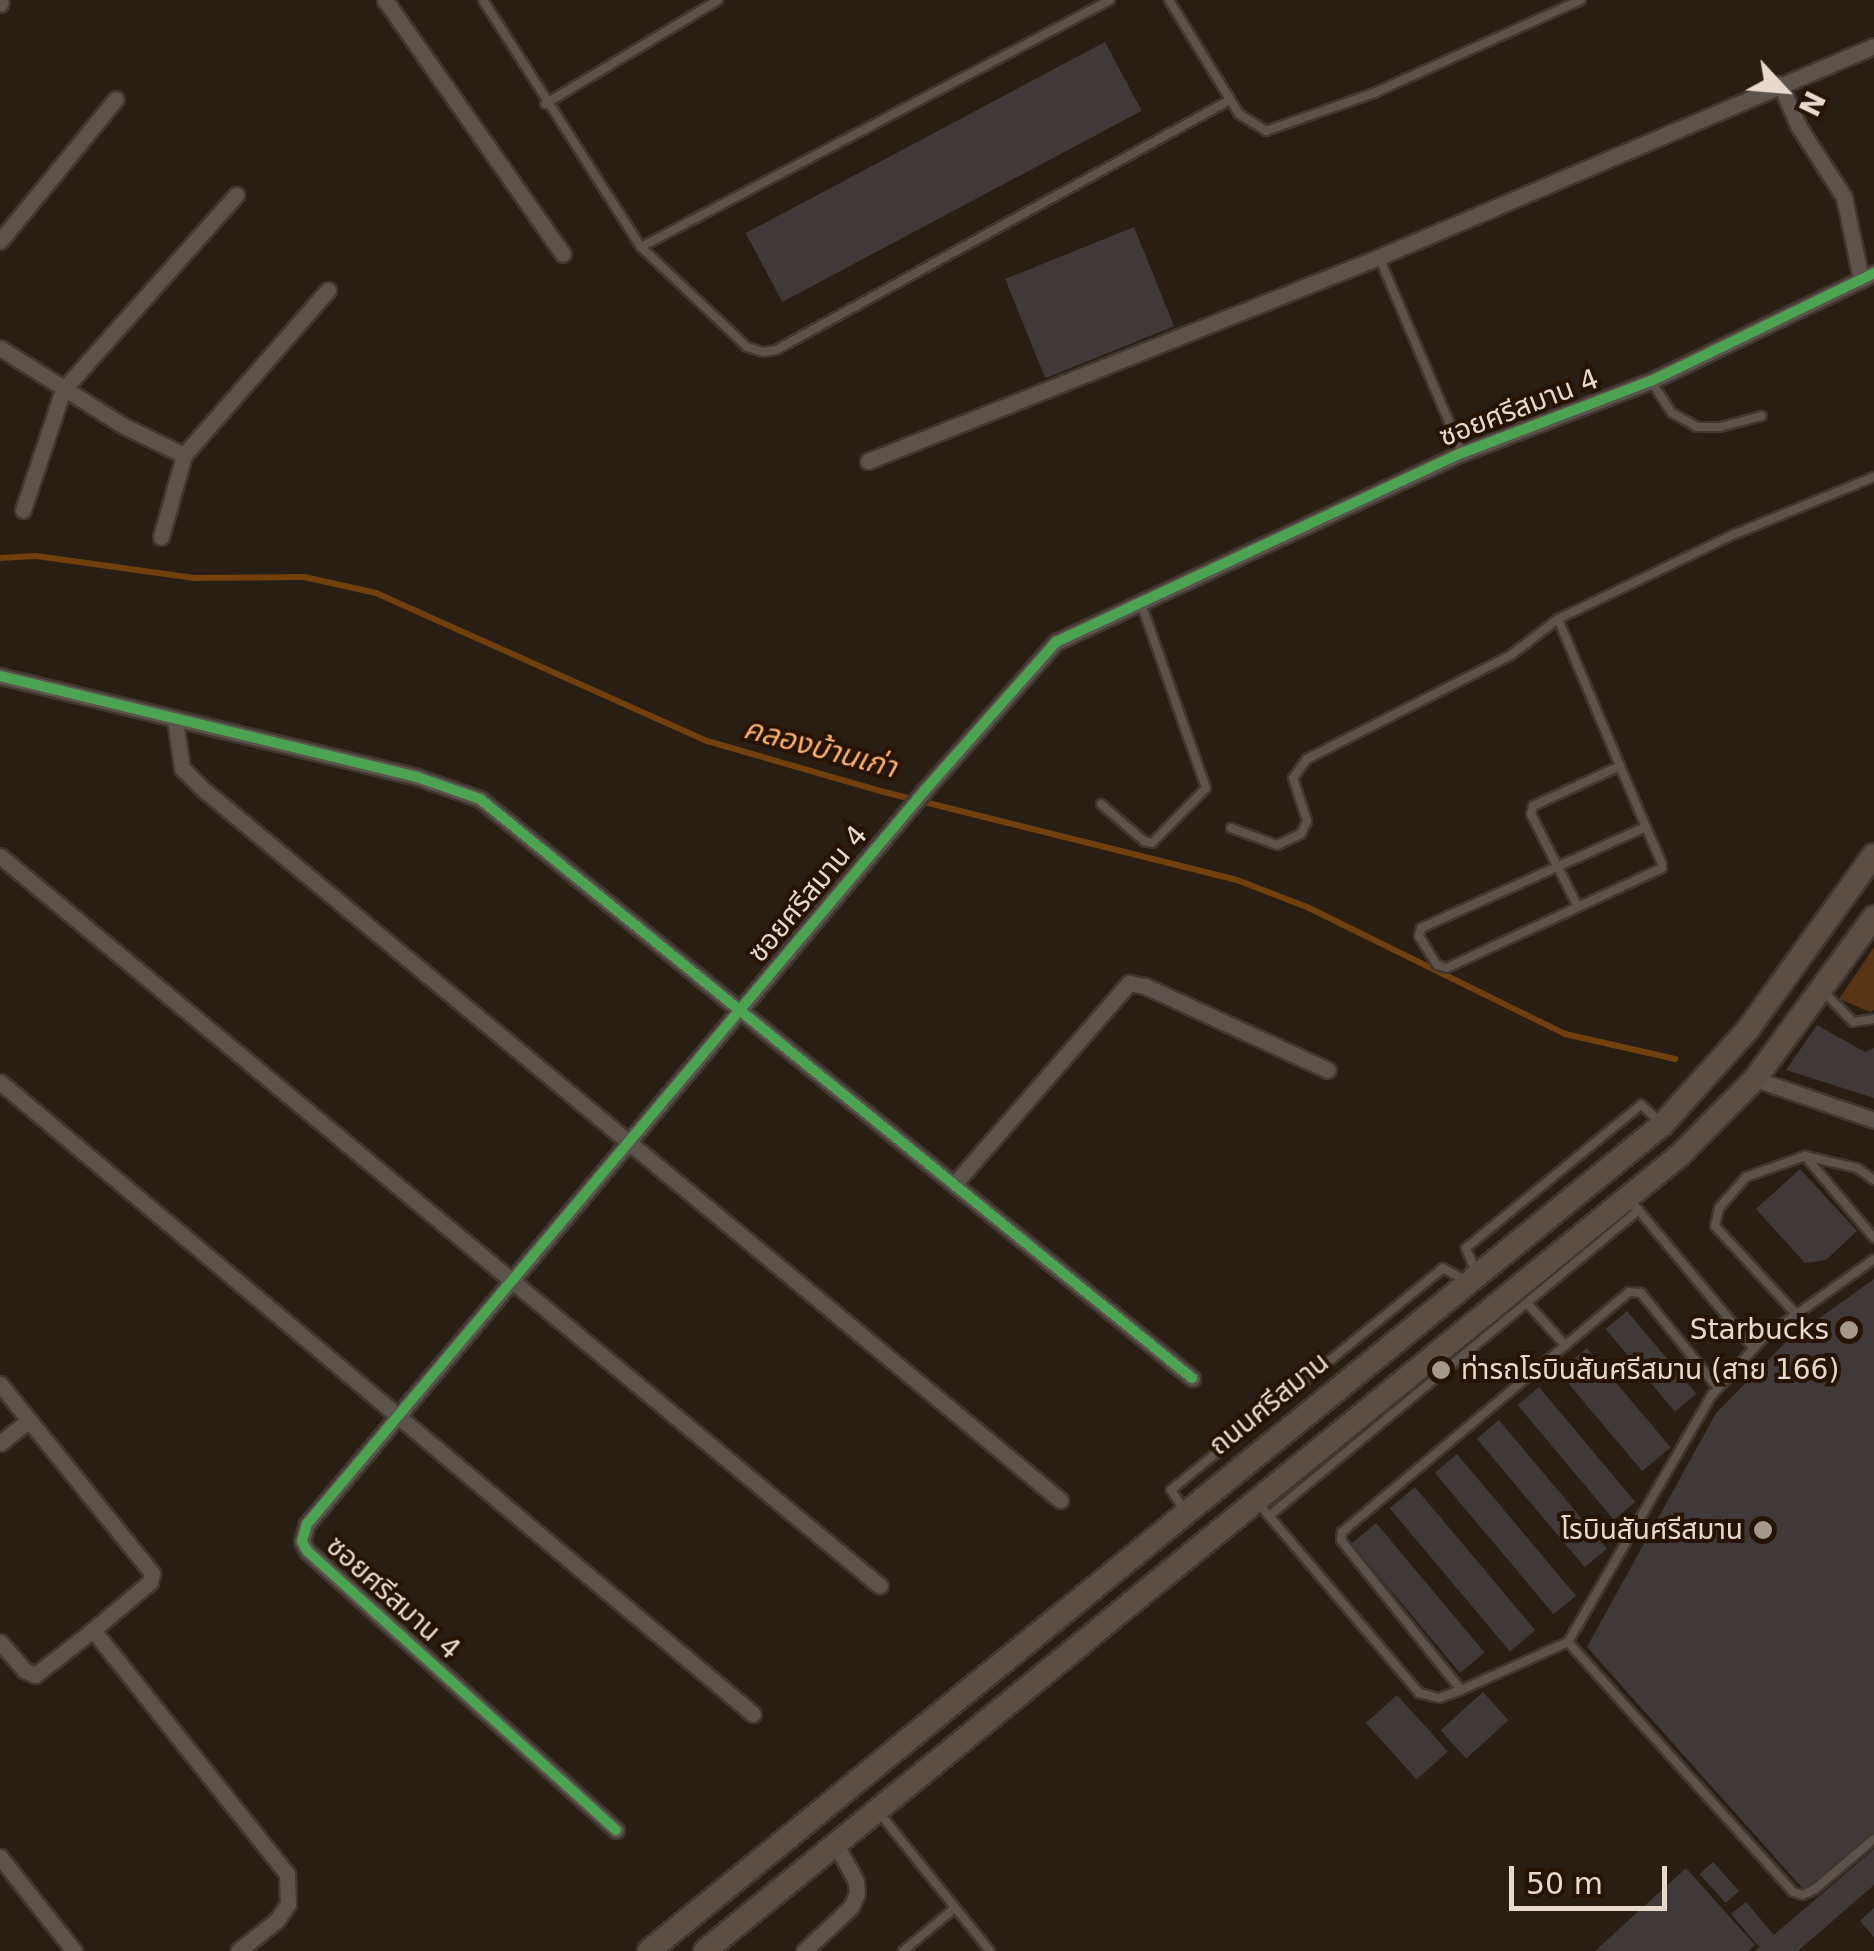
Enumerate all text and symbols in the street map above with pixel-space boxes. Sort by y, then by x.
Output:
north arrow [1734,40,1834,140]
text: N [1791,86,1831,121]
street label: ซอยศรีสมาน 4 [1435,362,1603,454]
water label: คลองบ้านเก่า [740,710,900,786]
street label: ซอยศรีสมาน 4 [741,819,875,969]
place label: Starbucks [1690,1313,1829,1347]
marker: Starbucks [1838,1319,1860,1341]
street label: ถนนศรีสมาน [1202,1346,1336,1462]
place label: ท่ารถโรบินสันศรีสมาน (สาย 166) [1461,1353,1839,1387]
marker: ท่ารถโรบินสันศรีสมาน (สาย 166) [1430,1359,1452,1381]
place label: โรบินสันศรีสมาน [1561,1513,1743,1547]
marker: โรบินสันศรีสมาน [1752,1519,1774,1541]
street label: ซอยศรีสมาน 4 [319,1529,467,1667]
scale bar [1514,1846,1672,1908]
text: 50 m [1526,1866,1603,1901]

